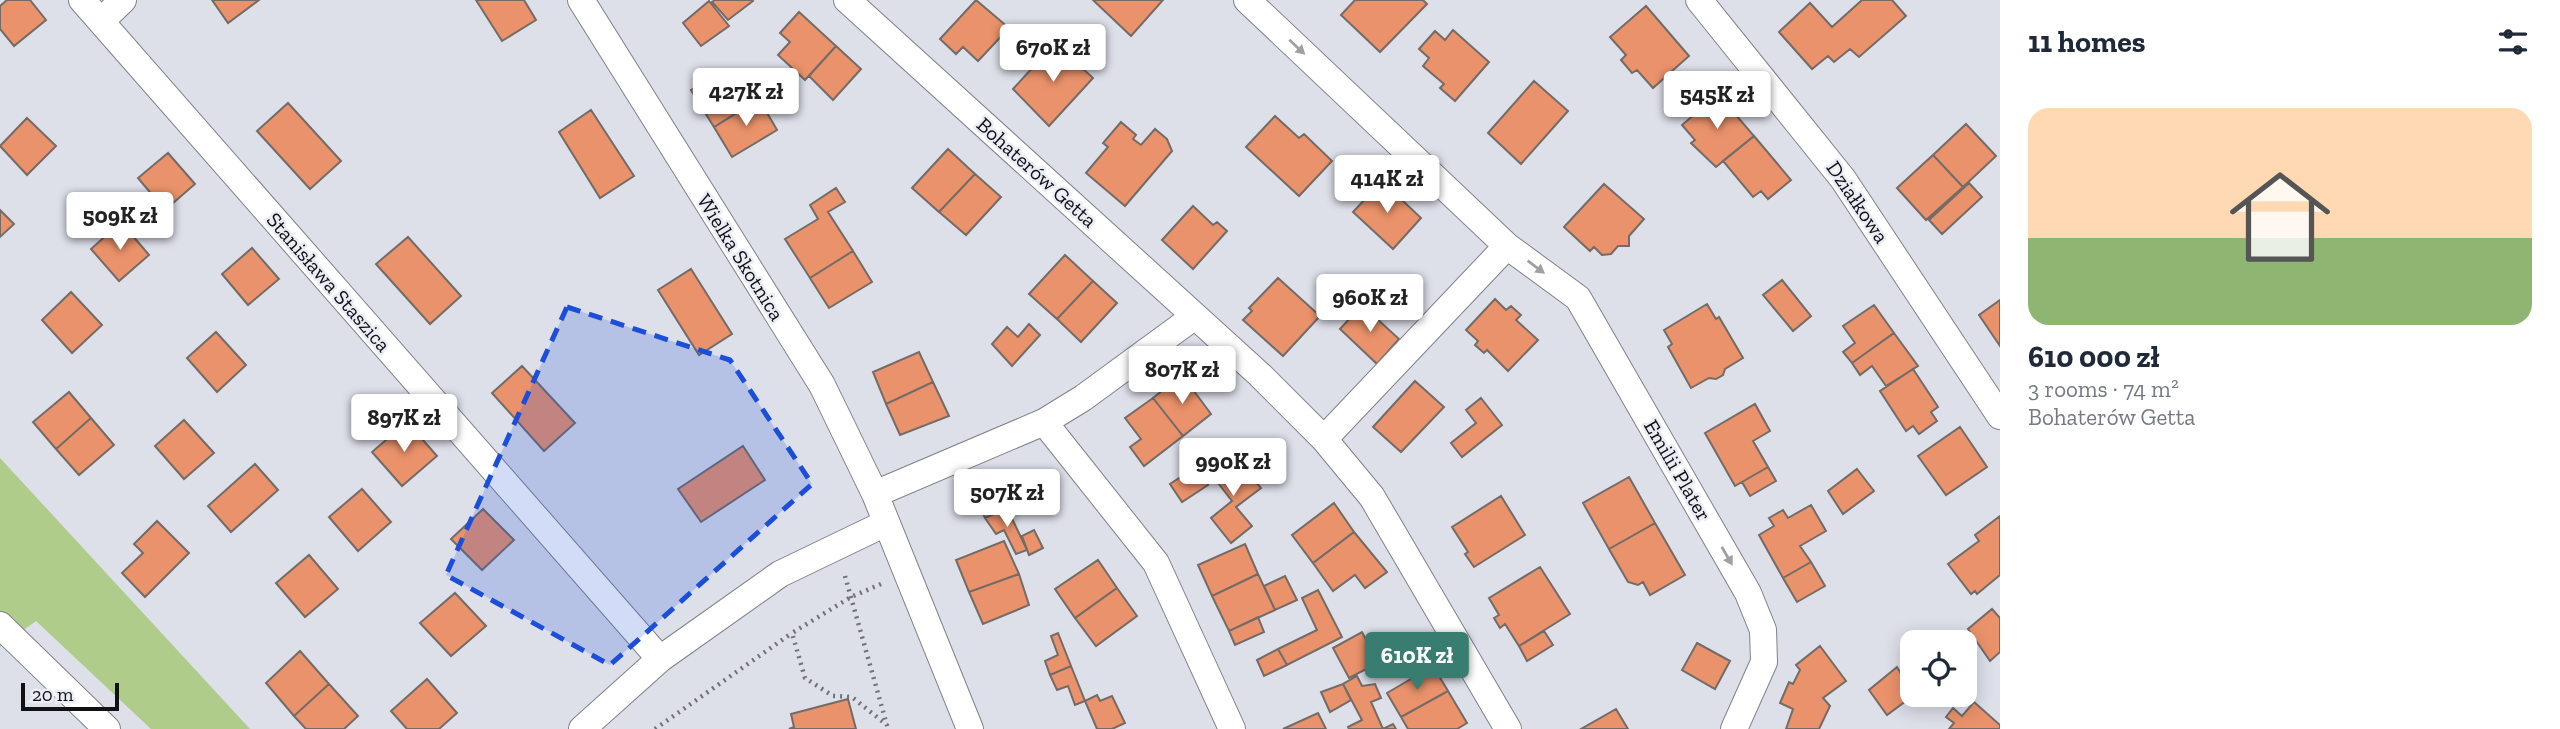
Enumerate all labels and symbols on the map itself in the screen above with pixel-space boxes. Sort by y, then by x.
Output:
pin: 670K zł [988,24,1118,84]
one-way arrow [1288,38,1305,55]
pin: 427K zł [681,68,811,128]
pin: 545K zł [1652,72,1782,131]
street label: Bohaterów Getta [972,112,1102,232]
pin: 414K zł [1322,156,1452,215]
street label: Działkowa [1821,156,1895,248]
street label: Wielka Skotnica [692,189,790,325]
pin: 509K zł [55,192,185,252]
street label: Stanisława Staszica [262,207,396,357]
one-way arrow [1527,260,1545,274]
pin: 960K zł [1305,274,1435,334]
pin: 807K zł [1117,346,1247,406]
pin: 897K zł [339,394,469,454]
street label: Emilii Plater [1639,415,1717,525]
pin: 990K zł [1168,438,1298,498]
pin: 507K zł [942,470,1072,529]
one-way arrow [1721,546,1733,566]
pin: 610K zł [1352,632,1482,692]
scale bar [21,680,119,712]

